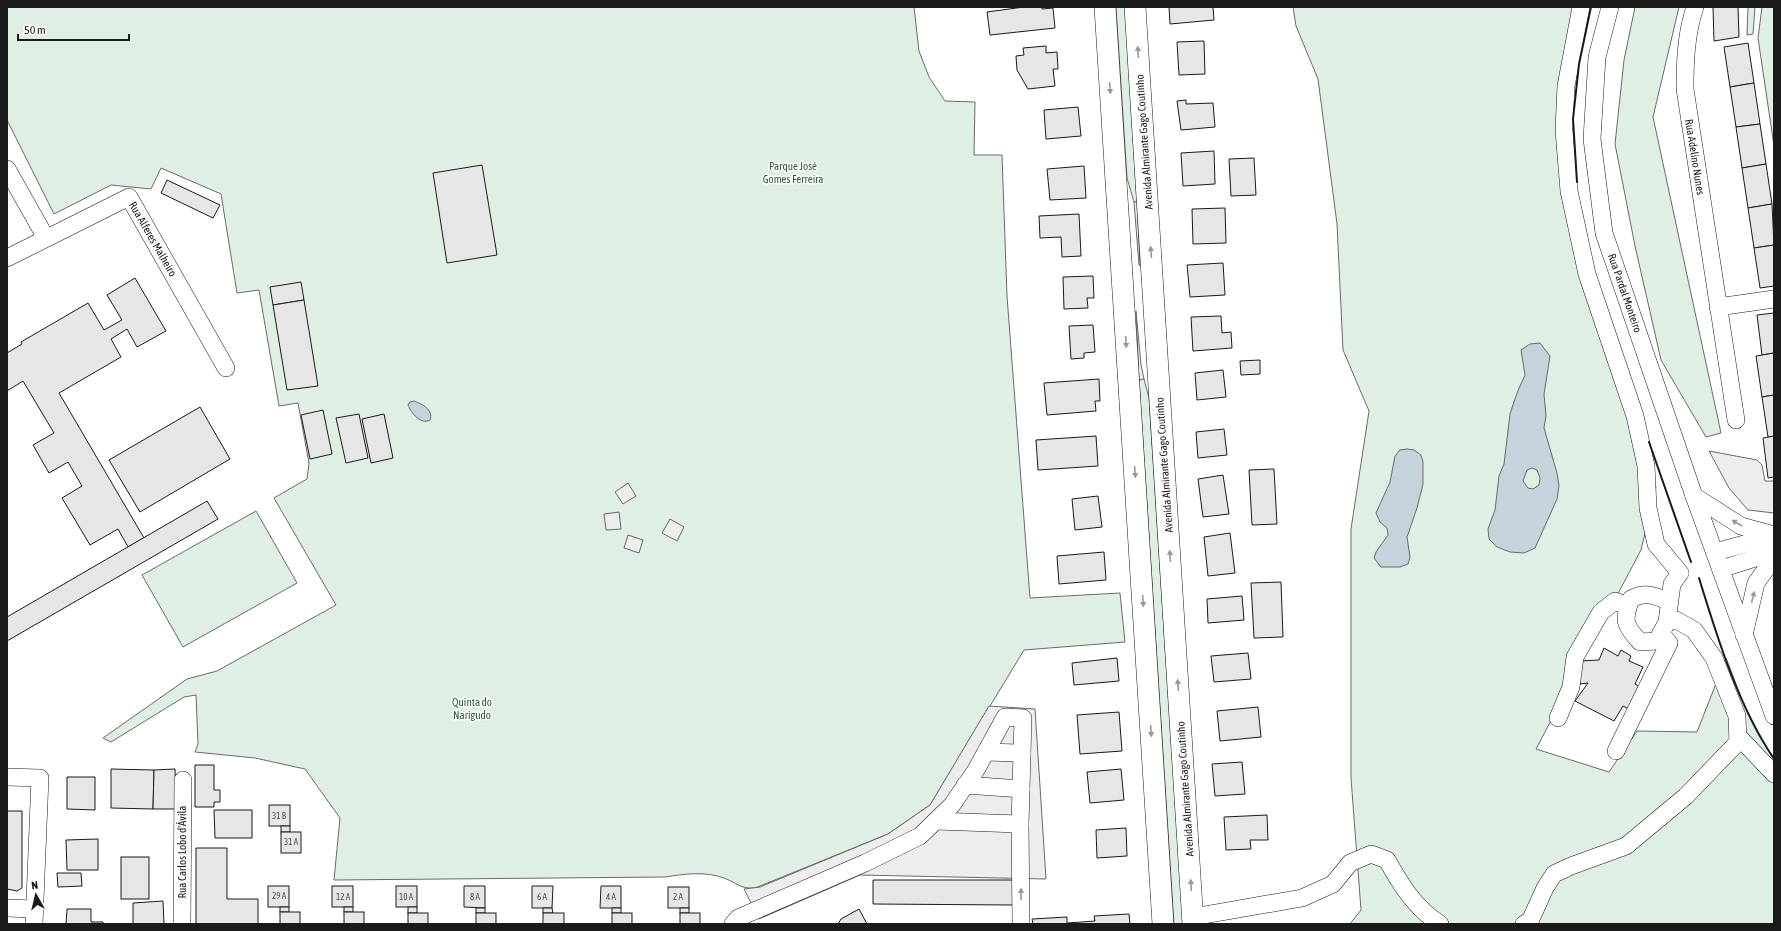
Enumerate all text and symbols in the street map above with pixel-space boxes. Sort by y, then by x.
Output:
scale bar [18,16,129,42]
text: 50 m [24,23,46,37]
one-way arrow [1135,46,1142,58]
street label: Avenida Almirante Gago Coutinho [1133,74,1155,210]
one-way arrow [1107,82,1114,94]
street label: Rua Adelino Nunes [1683,118,1707,196]
park label: Parque José Gomes Ferreira [763,160,823,185]
street label: Rua Alferes Malheiro [127,200,179,278]
one-way arrow [1147,246,1154,258]
street label: Rua Pardal Monteiro [1606,252,1644,334]
one-way arrow [1123,336,1130,348]
street label: Avenida Almirante Gago Coutinho [1153,397,1175,533]
one-way arrow [1131,466,1138,478]
one-way arrow [1731,520,1743,527]
one-way arrow [1166,550,1173,562]
one-way arrow [1750,591,1756,603]
one-way arrow [1139,595,1146,607]
one-way arrow [1175,679,1182,691]
park label: Quinta do Narigudo [452,696,492,721]
street label: Avenida Almirante Gago Coutinho [1174,721,1196,857]
one-way arrow [1147,725,1154,737]
street label: Rua Carlos Lobo d'Ávila [176,806,188,898]
house number: 31 B [272,811,287,821]
house number: 31 A [284,837,299,847]
north arrow [16,875,56,915]
text: N [31,879,39,891]
one-way arrow [1187,879,1194,891]
one-way arrow [1018,887,1024,900]
house number: 29 A [272,891,287,901]
house number: 12 A [336,892,351,902]
house number: 10 A [399,892,414,902]
house number: 8 A [470,892,481,902]
house number: 6 A [537,892,548,902]
house number: 4 A [606,892,617,902]
house number: 2 A [673,892,684,902]

